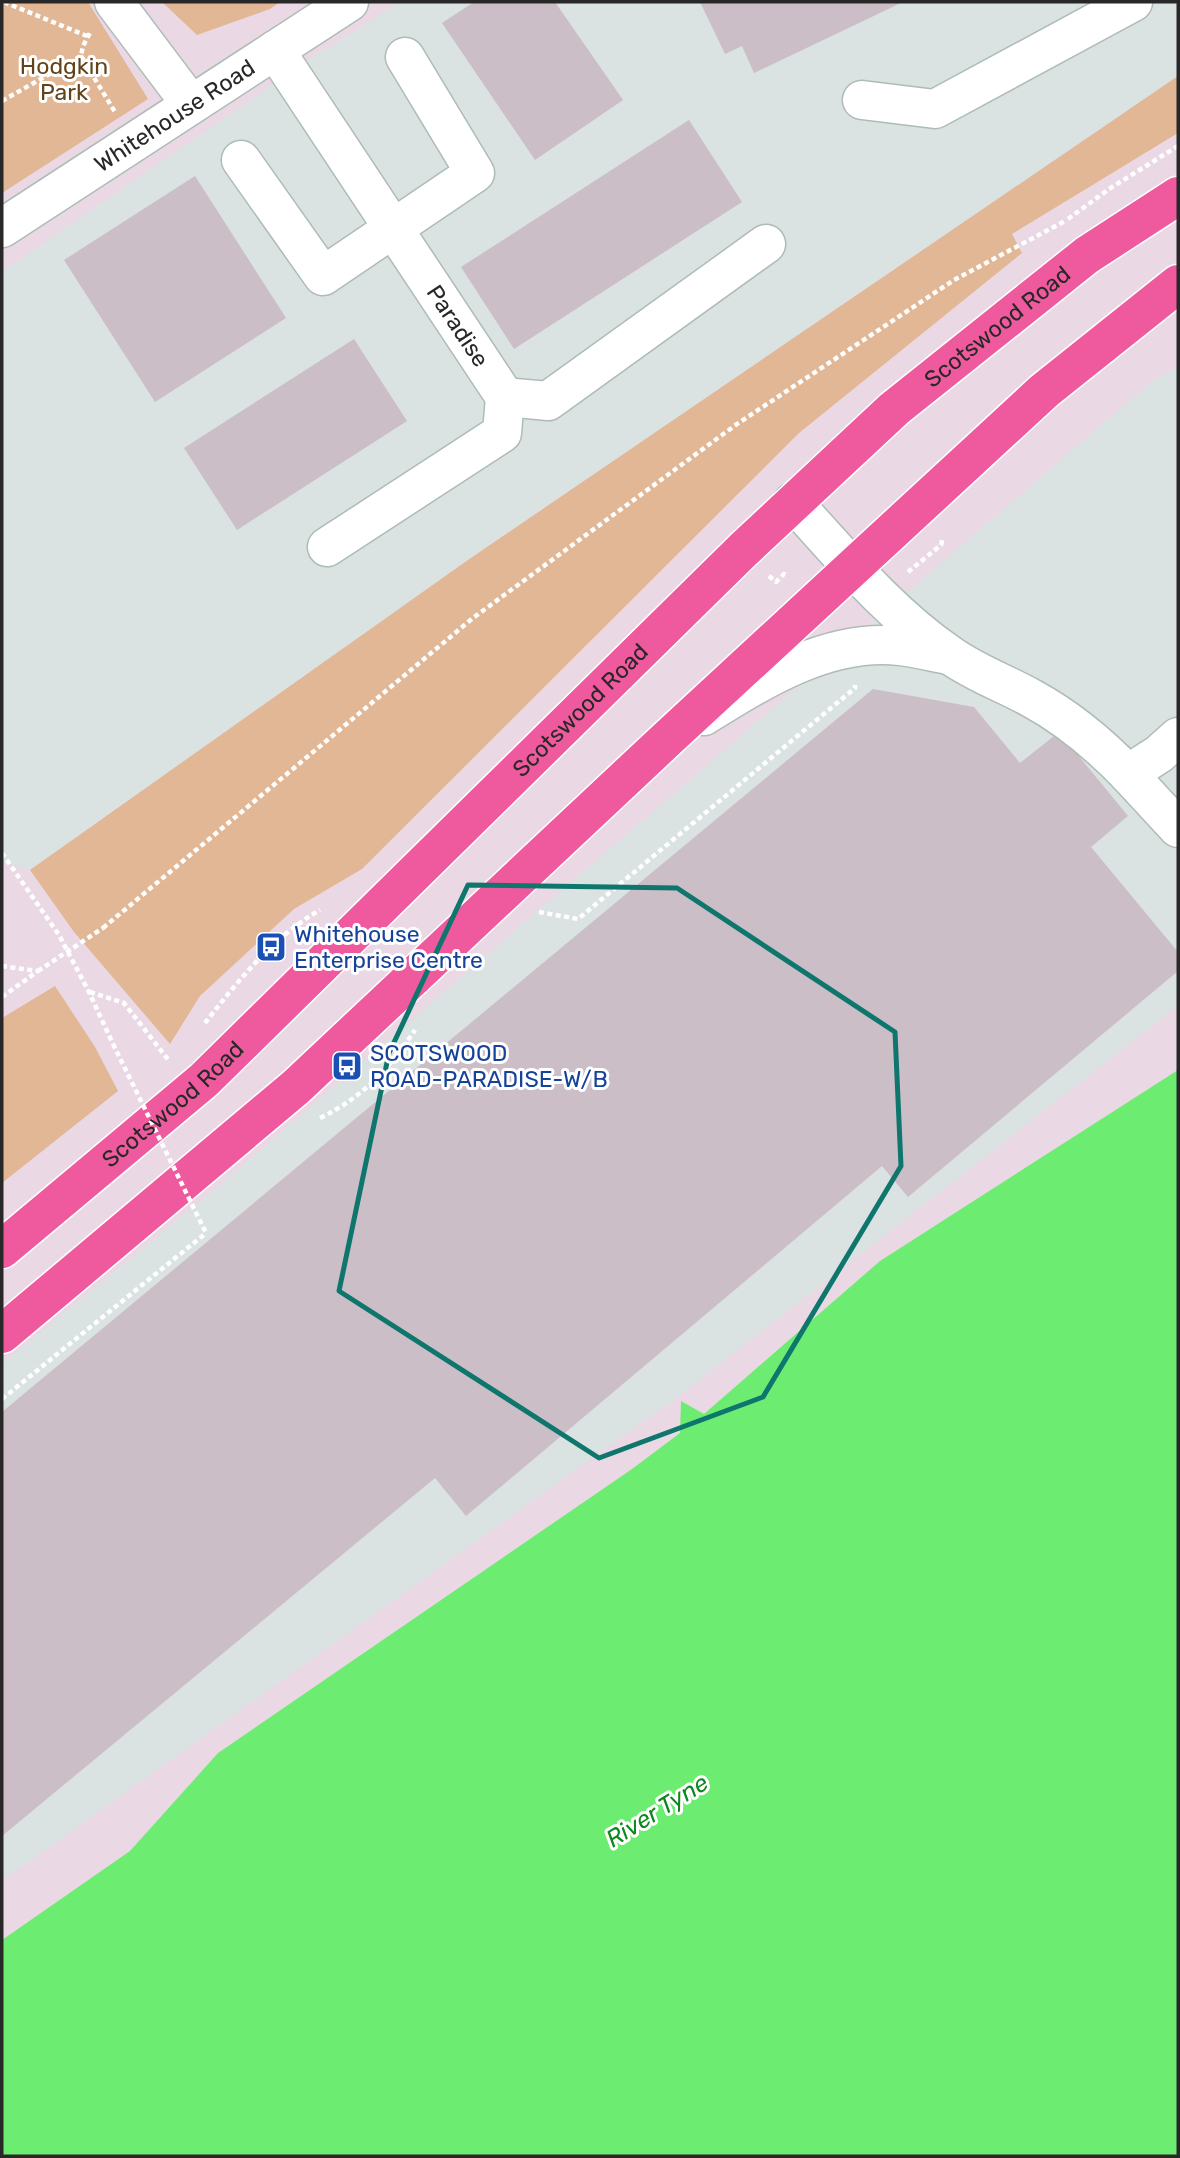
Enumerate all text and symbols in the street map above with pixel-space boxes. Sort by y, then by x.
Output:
park label: Hodgkin Park [20,52,108,106]
street label: Whitehouse Road [89,53,260,178]
street label: Scotswood Road [919,260,1076,393]
street label: Paradise [421,280,495,372]
street label: Scotswood Road [507,637,654,783]
place label: Whitehouse Enterprise Centre [294,920,483,974]
bus stop icon: Whitehouse Enterprise Centre [254,930,288,964]
street label: Scotswood Road [96,1035,250,1173]
place label: SCOTSWOOD ROAD-PARADISE-W/B [370,1039,608,1093]
bus stop icon: SCOTSWOOD ROAD-PARADISE-W/B [330,1049,364,1083]
water label: River Tyne [601,1769,713,1853]

